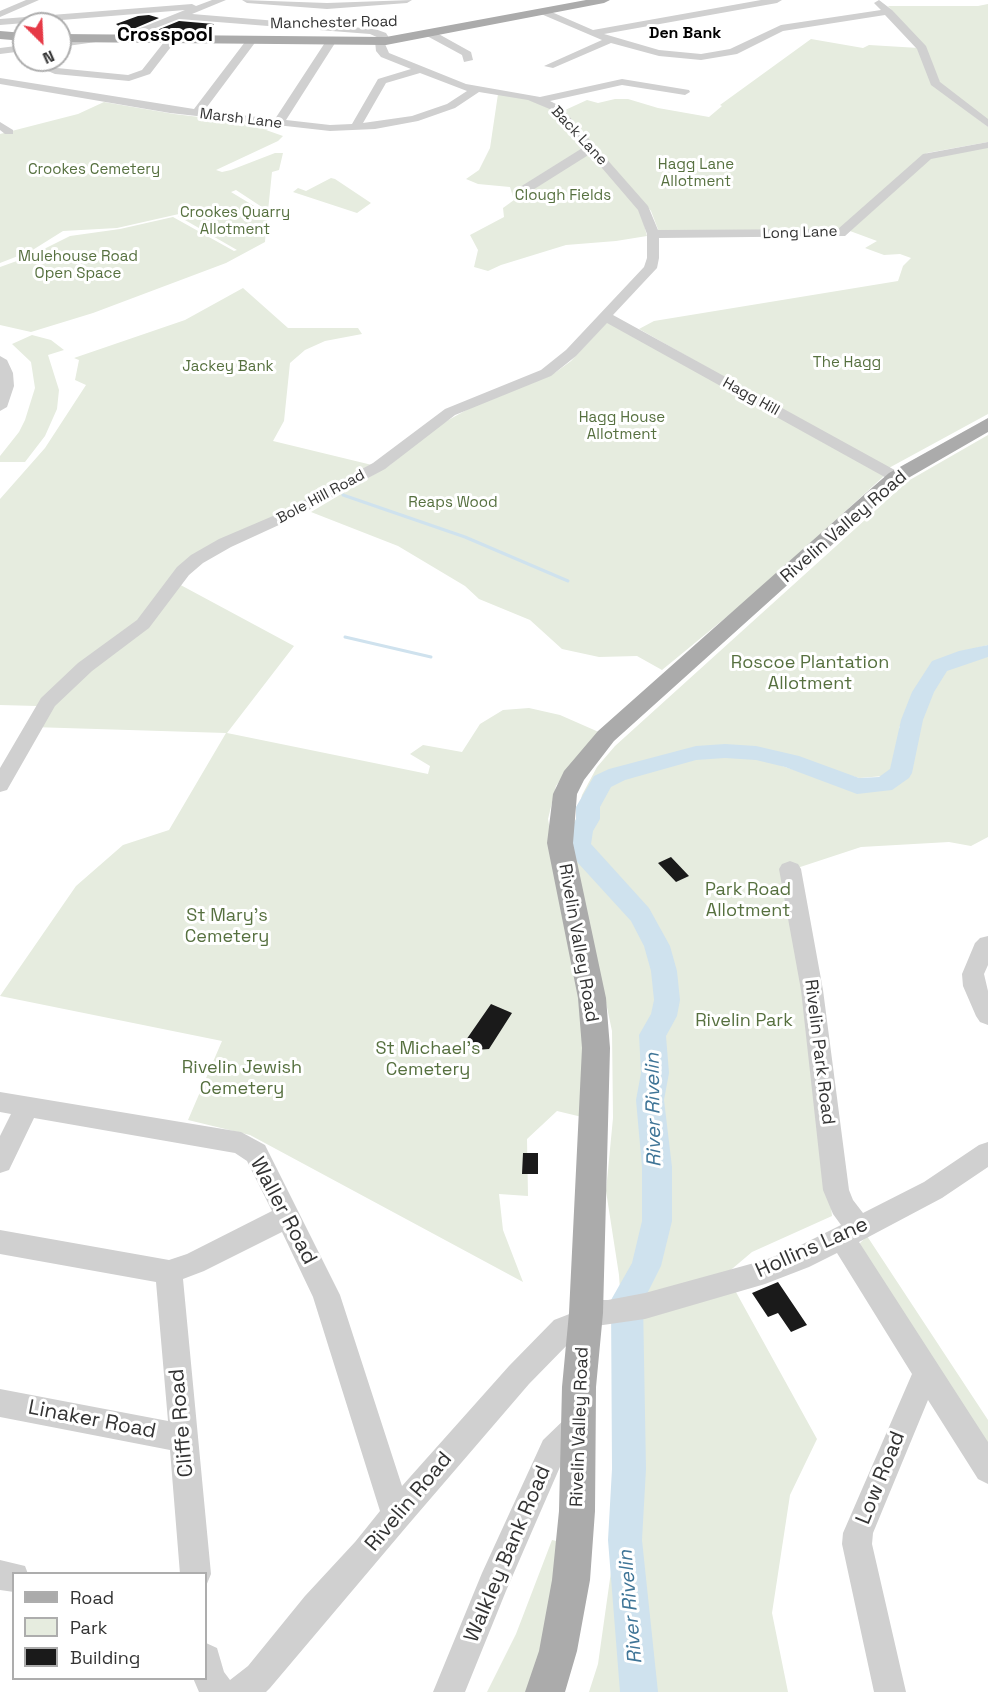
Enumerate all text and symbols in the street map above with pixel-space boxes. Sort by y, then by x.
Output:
north arrow [12,12,72,72]
street label: Manchester Road [270,13,398,33]
district label: Crosspool [117,24,213,48]
district label: Den Bank [649,24,721,44]
text: N [40,45,58,69]
street label: Back Lane [547,103,611,169]
street label: Marsh Lane [199,105,283,133]
park label: Hagg Lane Allotment [658,156,734,191]
park label: Crookes Cemetery [28,161,160,179]
park label: Clough Fields [515,187,611,205]
park label: Crookes Quarry Allotment [180,204,290,239]
street label: Long Lane [762,223,838,243]
park label: Mulehouse Road Open Space [18,248,138,283]
park label: The Hagg [813,354,881,372]
park label: Jackey Bank [182,358,274,376]
street label: Hagg Hill [719,374,783,420]
park label: Hagg House Allotment [579,409,665,444]
street label: Bole Hill Road [274,466,368,528]
street label: Rivelin Valley Road [776,466,912,588]
park label: Reaps Wood [408,494,498,512]
park label: Roscoe Plantation Allotment [731,652,889,694]
street label: Rivelin Valley Road [553,862,603,1024]
park label: Park Road Allotment [705,879,791,922]
park label: St Mary's Cemetery [185,905,269,948]
street label: Rivelin Park Road [799,978,839,1126]
park label: Rivelin Park [695,1010,793,1032]
park label: St Michael's Cemetery [376,1038,480,1080]
water label: River Rivelin [641,1053,667,1167]
park label: Rivelin Jewish Cemetery [182,1057,302,1100]
street label: Waller Road [244,1153,322,1269]
street label: Hollins Lane [752,1212,872,1284]
street label: Rivelin Valley Road [566,1346,594,1508]
street label: Cliffe Road [165,1368,199,1478]
street label: Linaker Road [26,1395,158,1445]
street label: Low Road [851,1428,911,1528]
street label: Rivelin Road [360,1447,458,1557]
street label: Walkley Bank Road [459,1462,557,1646]
water label: River Rivelin [614,1549,648,1665]
legend [12,1572,207,1680]
text: Road [70,1586,114,1609]
text: Park [70,1616,107,1639]
text: Building [70,1646,140,1669]

